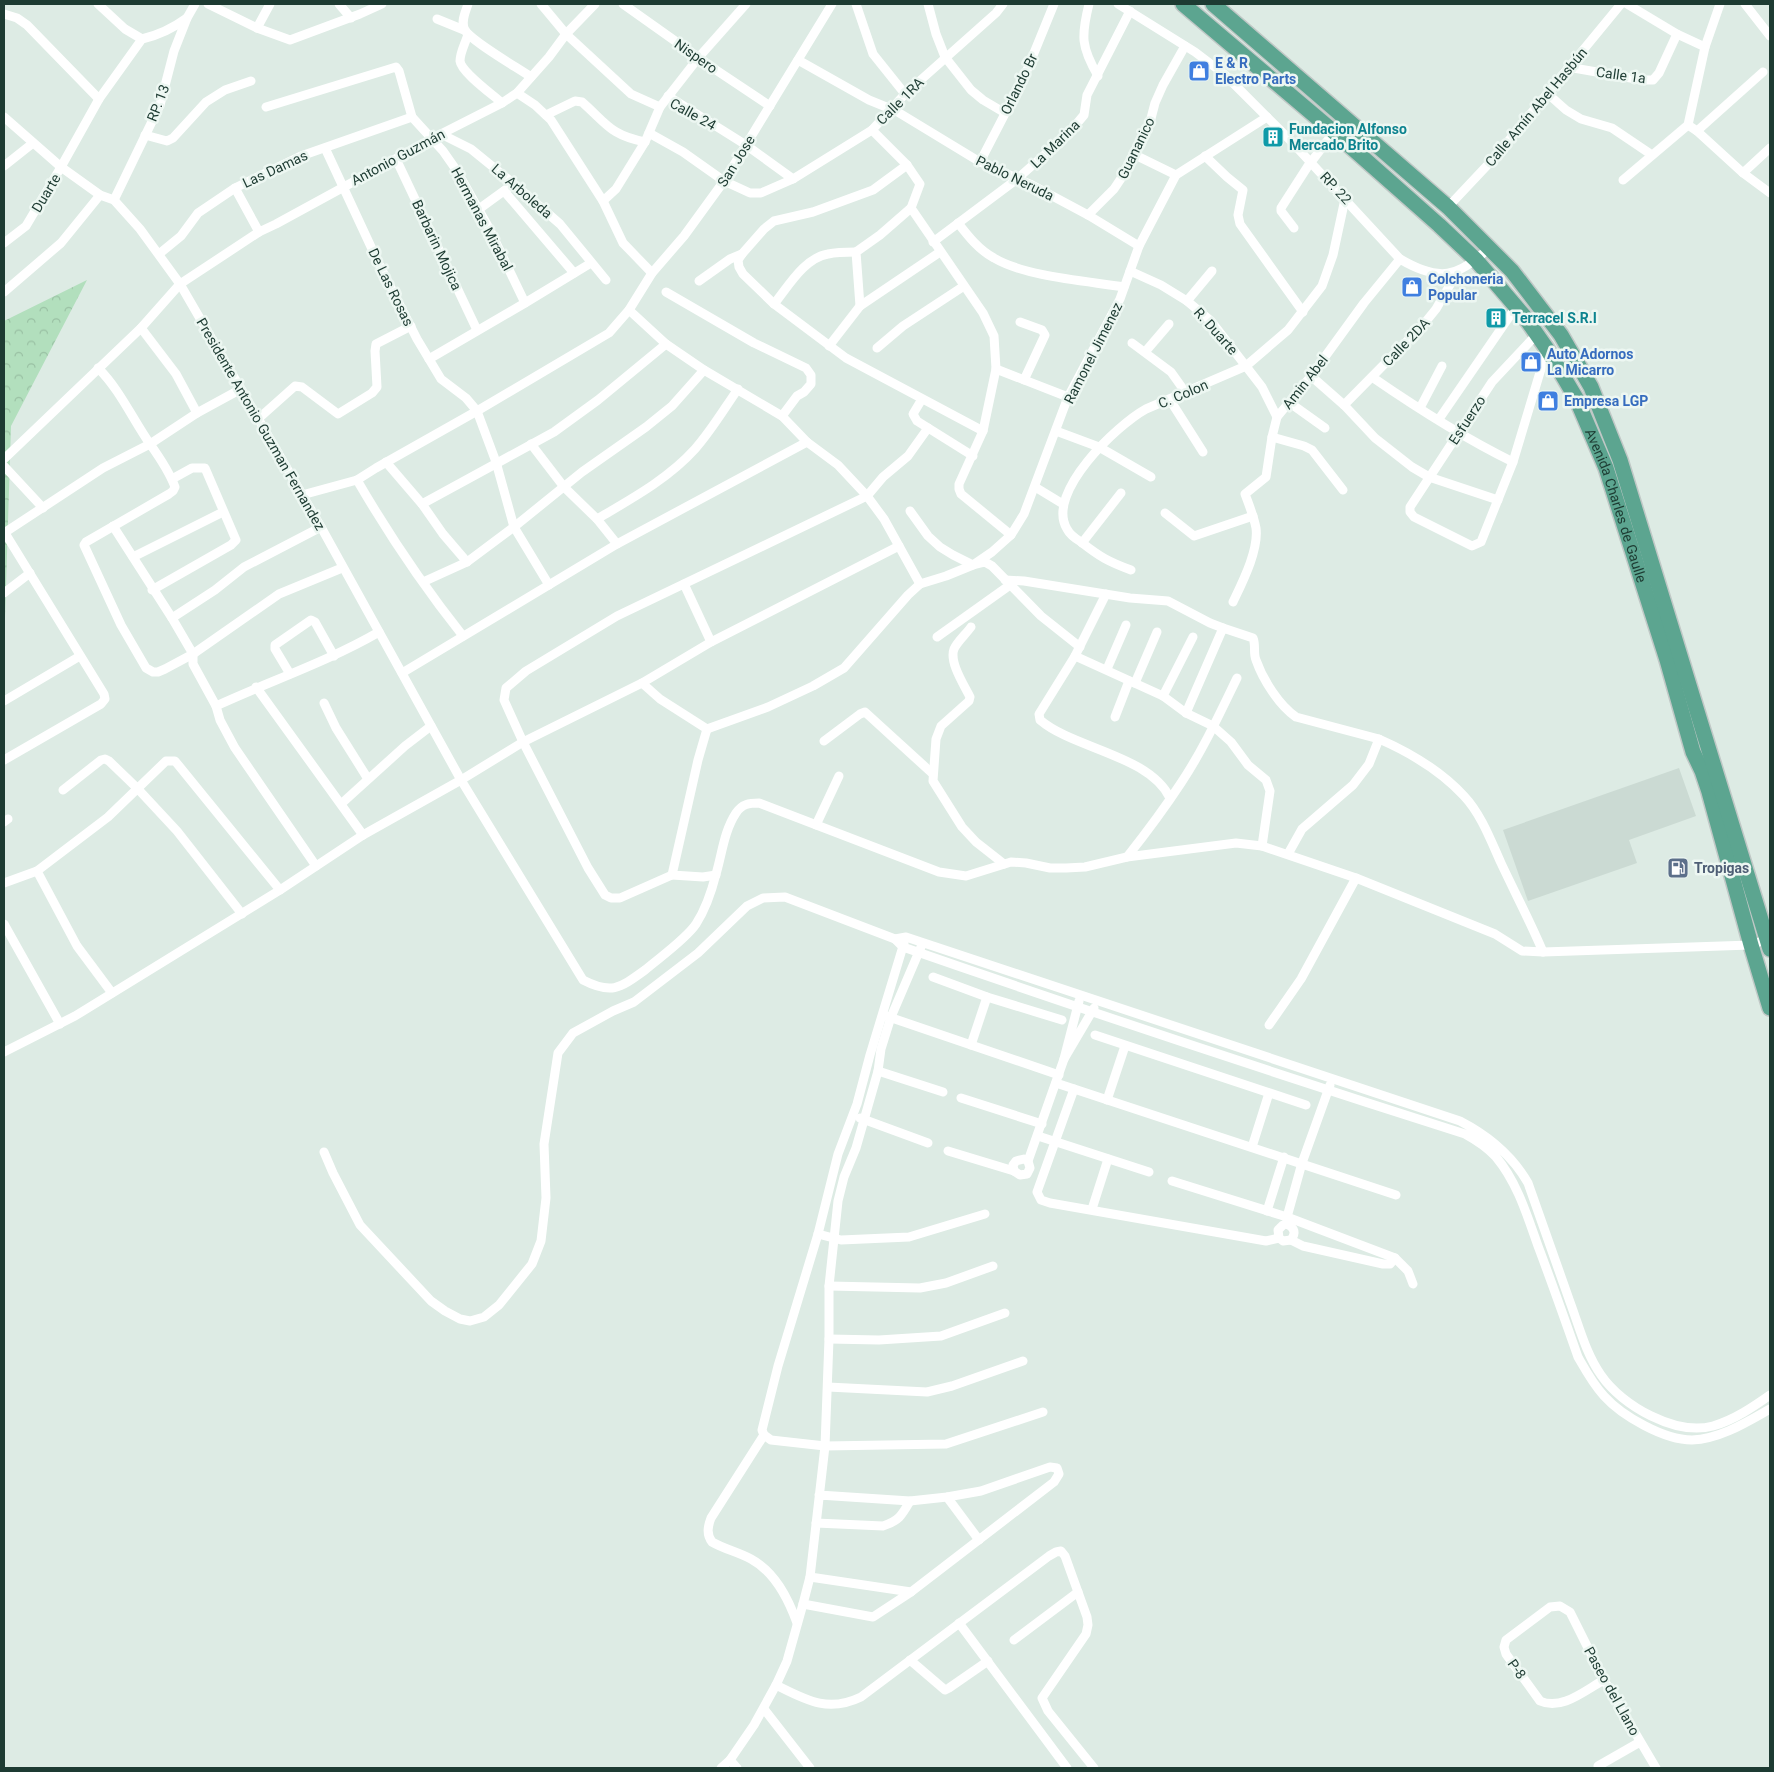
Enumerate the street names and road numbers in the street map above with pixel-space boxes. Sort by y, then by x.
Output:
street label: Nispero [672,36,720,76]
street label: Calle Amín Abel Hasbún [1482,44,1590,170]
street label: Orlando Br [997,51,1041,117]
street label: Calle 1a [1595,64,1647,86]
street label: Calle 1RA [873,74,927,128]
street label: RP. 13 [144,82,172,124]
street label: Calle 24 [667,95,719,133]
street label: Guananico [1114,115,1158,181]
street label: La Marina [1027,117,1083,171]
street label: Antonio Guzmán [348,126,448,188]
street label: San Jose [714,132,758,190]
street label: Las Damas [240,147,310,191]
street label: Pablo Neruda [974,152,1056,204]
street label: La Arboleda [489,160,555,222]
street label: Hermanas Mirabal [448,165,516,273]
street label: RP. 22 [1317,169,1355,207]
street label: Duarte [28,171,64,215]
street label: Barbarin Mojica [409,197,465,293]
street label: De Las Rosas [365,245,417,329]
street label: Ramonel Jimenez [1061,300,1125,406]
street label: R. Duarte [1191,304,1241,358]
street label: Presidente Antonio Guzman Fernandez [193,315,329,533]
street label: Calle 2DA [1379,315,1433,369]
street label: Amin Abel [1279,352,1331,412]
street label: C. Colon [1156,376,1210,412]
street label: Esfuerzo [1445,393,1489,447]
street label: Avenida Charles de Gaulle [1582,426,1650,585]
street label: Paseo del Llano [1581,1644,1643,1738]
street label: P-8 [1505,1656,1530,1682]

